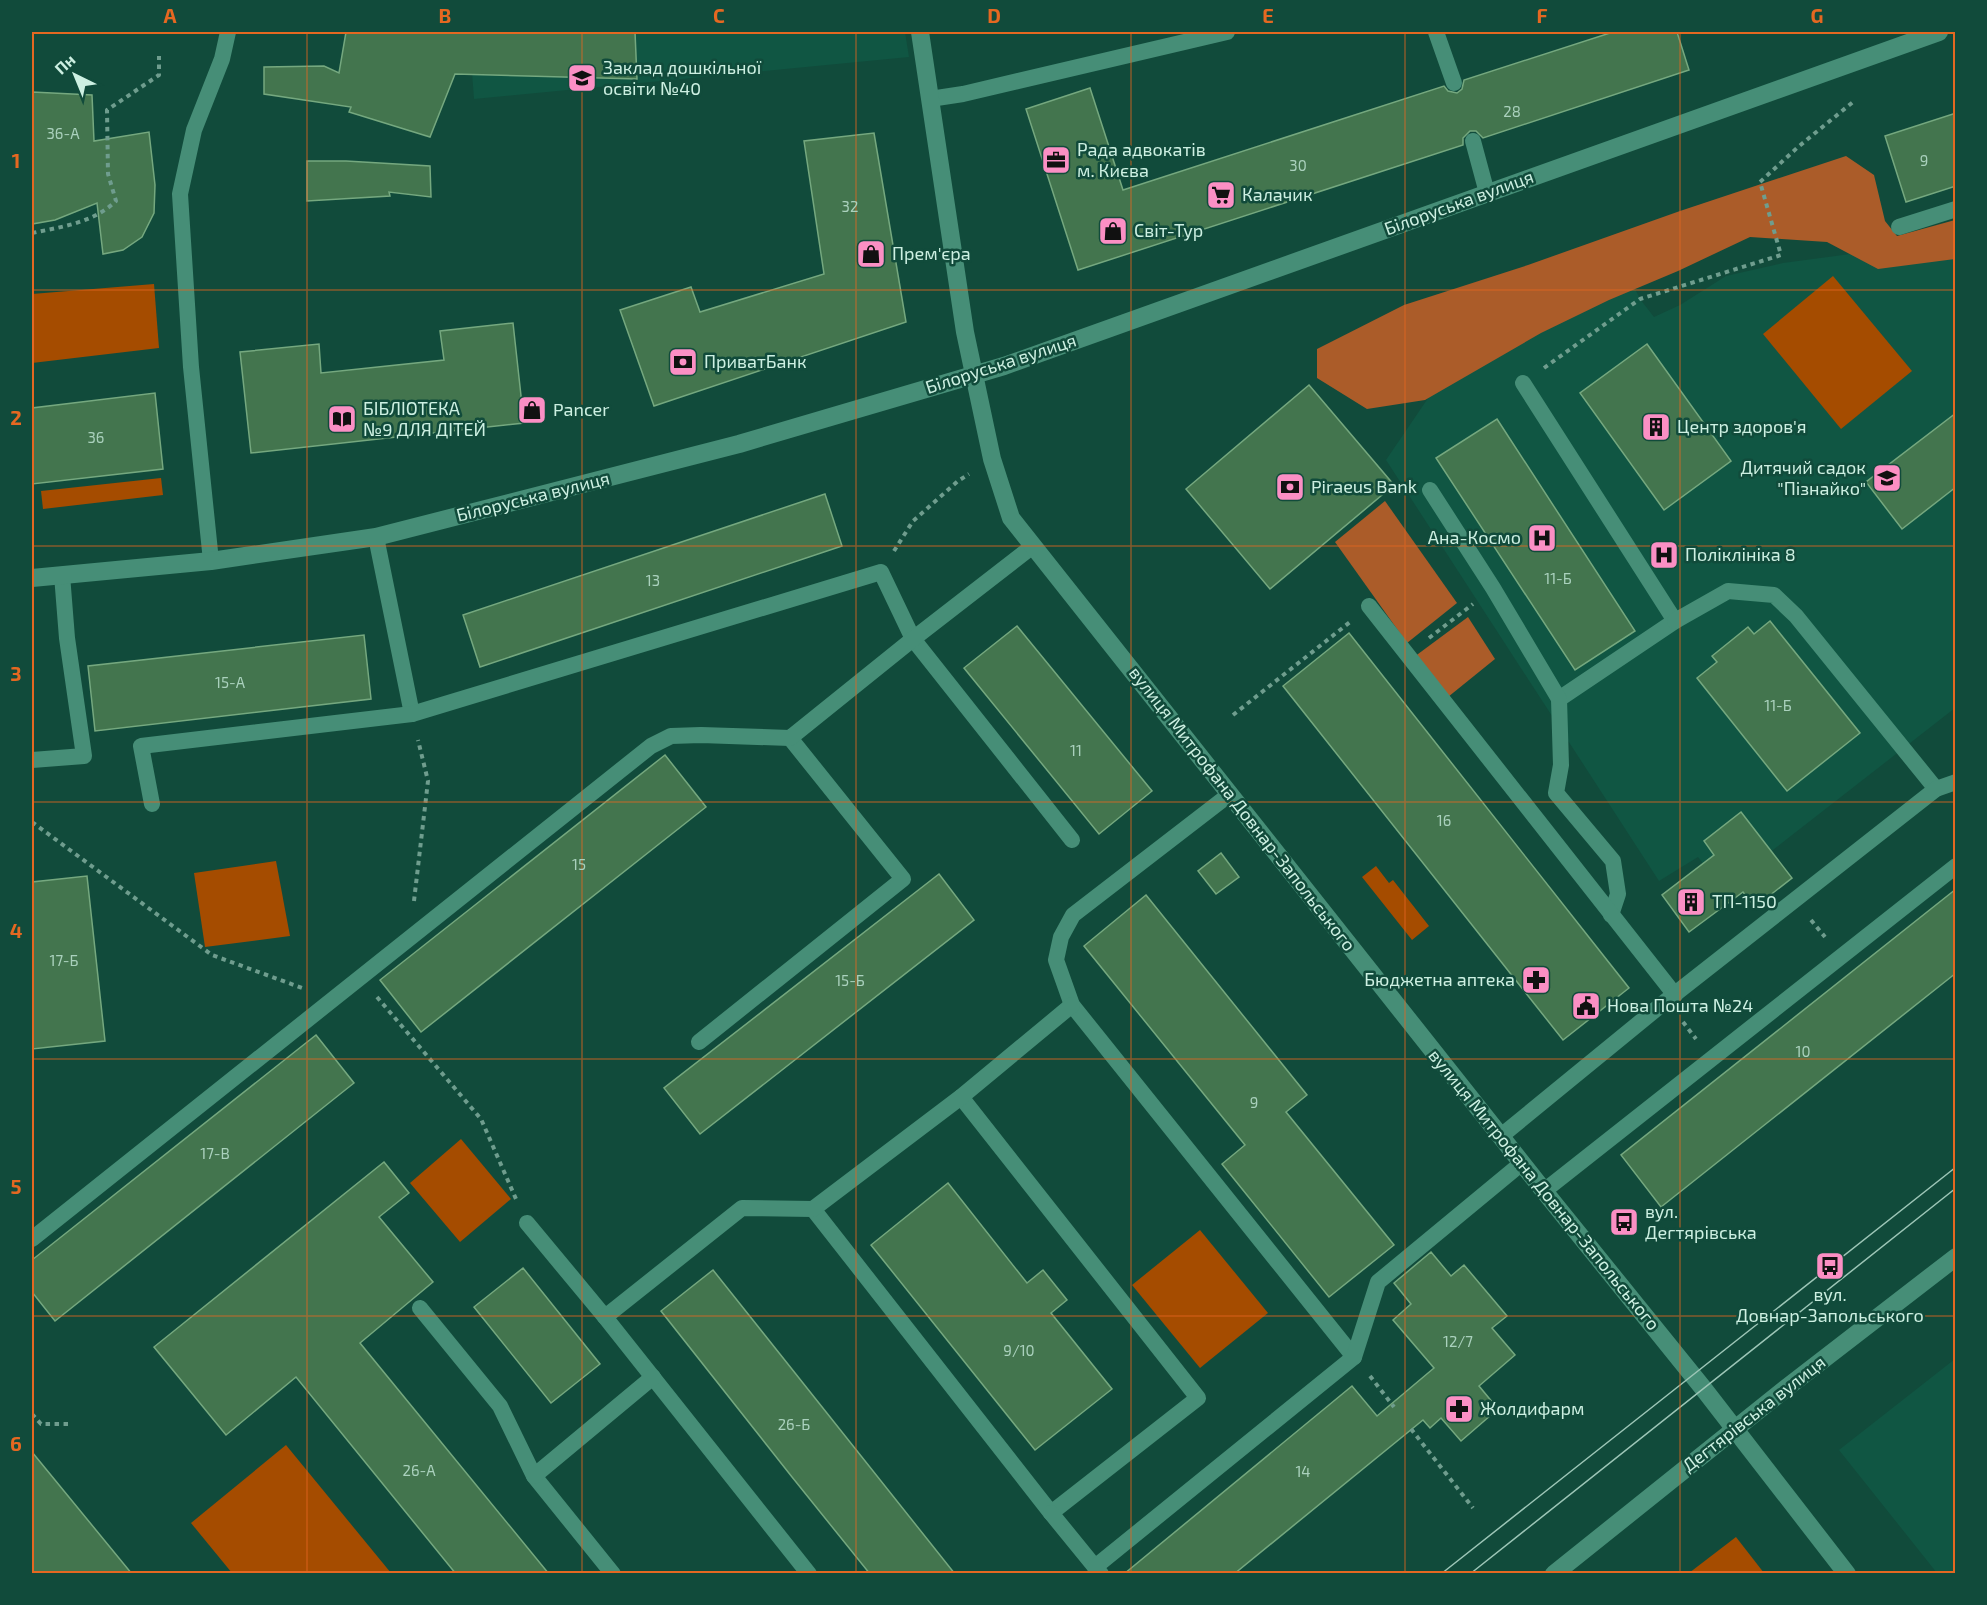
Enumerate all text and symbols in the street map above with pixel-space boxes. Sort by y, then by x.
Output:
text: A [163,3,177,27]
text: B [439,3,451,27]
text: C [713,3,725,27]
text: D [987,3,1001,27]
text: E [1262,3,1274,27]
text: F [1536,3,1548,27]
text: G [1811,3,1823,27]
north arrow [45,45,105,105]
text: Пн [50,50,79,78]
place label: Заклад дошкільної освіти №40 [603,56,762,99]
school or university icon: Заклад дошкільної освіти №40 [566,62,598,94]
house number: 28 [1503,102,1521,120]
house number: 36-А [47,124,80,142]
place label: Рада адвокатів м. Києва [1077,138,1206,181]
office icon: Рада адвокатів м. Києва [1040,144,1072,176]
text: 1 [12,148,20,172]
house number: 9 [1920,151,1928,169]
house number: 30 [1289,156,1307,174]
street label: Білоруська вулиця [1381,165,1536,239]
supermarket icon: Калачик [1205,179,1237,211]
place label: Калачик [1242,183,1313,205]
house number: 32 [842,197,858,215]
shop icon: Світ-Тур [1097,215,1129,247]
place label: Світ-Тур [1134,219,1203,241]
shop icon: Прем'єра [855,238,887,270]
place label: Прем'єра [892,242,971,264]
street label: Білоруська вулиця [922,328,1079,398]
bank icon: ПриватБанк [667,346,699,378]
place label: ПриватБанк [704,350,807,372]
shop icon: Pancer [516,394,548,426]
place label: БІБЛІОТЕКА №9 ДЛЯ ДІТЕЙ [363,397,486,440]
place label: Pancer [553,398,609,420]
library icon: БІБЛІОТЕКА №9 ДЛЯ ДІТЕЙ [326,403,358,435]
text: 2 [10,405,22,429]
building icon: Центр здоров'я [1640,411,1672,443]
place label: Центр здоров'я [1677,415,1806,437]
house number: 36 [88,428,104,446]
place label: Дитячий садок "Пізнайко" [1740,456,1866,499]
school or university icon: Дитячий садок "Пізнайко" [1871,462,1903,494]
street label: Білоруська вулиця [454,466,612,526]
bank icon: Piraeus Bank [1274,471,1306,503]
place label: Piraeus Bank [1311,475,1417,497]
hospital icon: Ана-Космо [1526,522,1558,554]
place label: Ана-Космо [1428,526,1521,548]
hospital icon: Поліклініка 8 [1648,539,1680,571]
place label: Поліклініка 8 [1685,543,1796,565]
house number: 11-Б [1544,569,1572,587]
house number: 13 [646,571,660,589]
text: 3 [10,661,22,685]
street label: вулиця Митрофана Довнар-Запольського [1125,662,1361,955]
house number: 15-А [215,673,246,691]
house number: 11-Б [1764,696,1792,714]
house number: 11 [1070,741,1082,759]
house number: 16 [1437,811,1451,829]
house number: 15 [572,855,586,873]
building icon: ТП-1150 [1675,886,1707,918]
place label: ТП-1150 [1712,890,1777,912]
text: 4 [10,918,23,942]
house number: 17-Б [49,951,79,969]
pharmacy icon: Бюджетна аптека [1520,964,1552,996]
place label: Бюджетна аптека [1364,968,1515,990]
house number: 15-Б [835,971,865,989]
public building icon: Нова Пошта №24 [1570,990,1602,1022]
place label: Нова Пошта №24 [1607,994,1753,1016]
house number: 10 [1795,1042,1811,1060]
street label: вулиця Митрофана Довнар-Запольського [1425,1044,1665,1334]
house number: 9 [1250,1093,1258,1111]
house number: 17-В [200,1144,230,1162]
text: 5 [10,1174,22,1198]
place label: вул. Дегтярівська [1645,1200,1757,1243]
bus stop icon: вул. Дегтярівська [1608,1206,1640,1238]
bus stop icon: вул. Довнар-Запольського [1814,1250,1846,1282]
place label: вул. Довнар-Запольського [1736,1283,1924,1326]
house number: 12/7 [1443,1332,1473,1350]
house number: 9/10 [1003,1341,1035,1359]
street label: Дегтярівська вулиця [1677,1350,1829,1476]
pharmacy icon: Жолдифарм [1443,1393,1475,1425]
place label: Жолдифарм [1480,1397,1584,1419]
house number: 26-Б [778,1415,810,1433]
text: 6 [10,1431,22,1455]
house number: 26-А [402,1461,436,1479]
house number: 14 [1295,1462,1311,1480]

